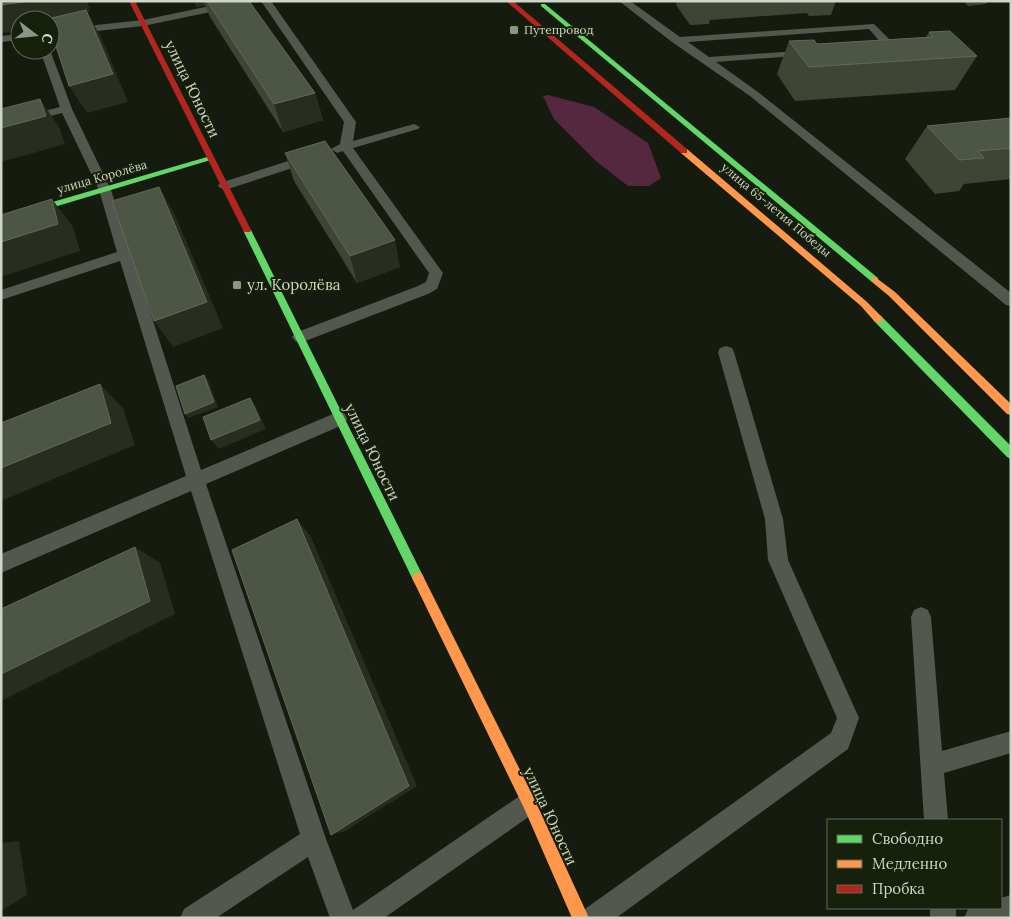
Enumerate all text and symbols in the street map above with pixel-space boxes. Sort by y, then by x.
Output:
north arrow [10,10,60,60]
place label: Путепровод [524,22,594,37]
marker: Путепровод [508,24,520,36]
text: С [37,31,57,46]
street label: улица Юности [161,37,224,141]
street label: улица Королёва [55,156,149,197]
street label: улица 65-летия Победы [718,159,834,260]
place label: ул. Королёва [247,275,341,294]
marker: ул. Королёва [231,279,243,291]
street label: улица Юности [341,400,404,504]
street label: улица Юности [519,764,581,868]
legend [827,819,1002,909]
text: Свободно [872,829,943,848]
text: Медленно [872,854,947,873]
text: Пробка [872,879,925,898]

